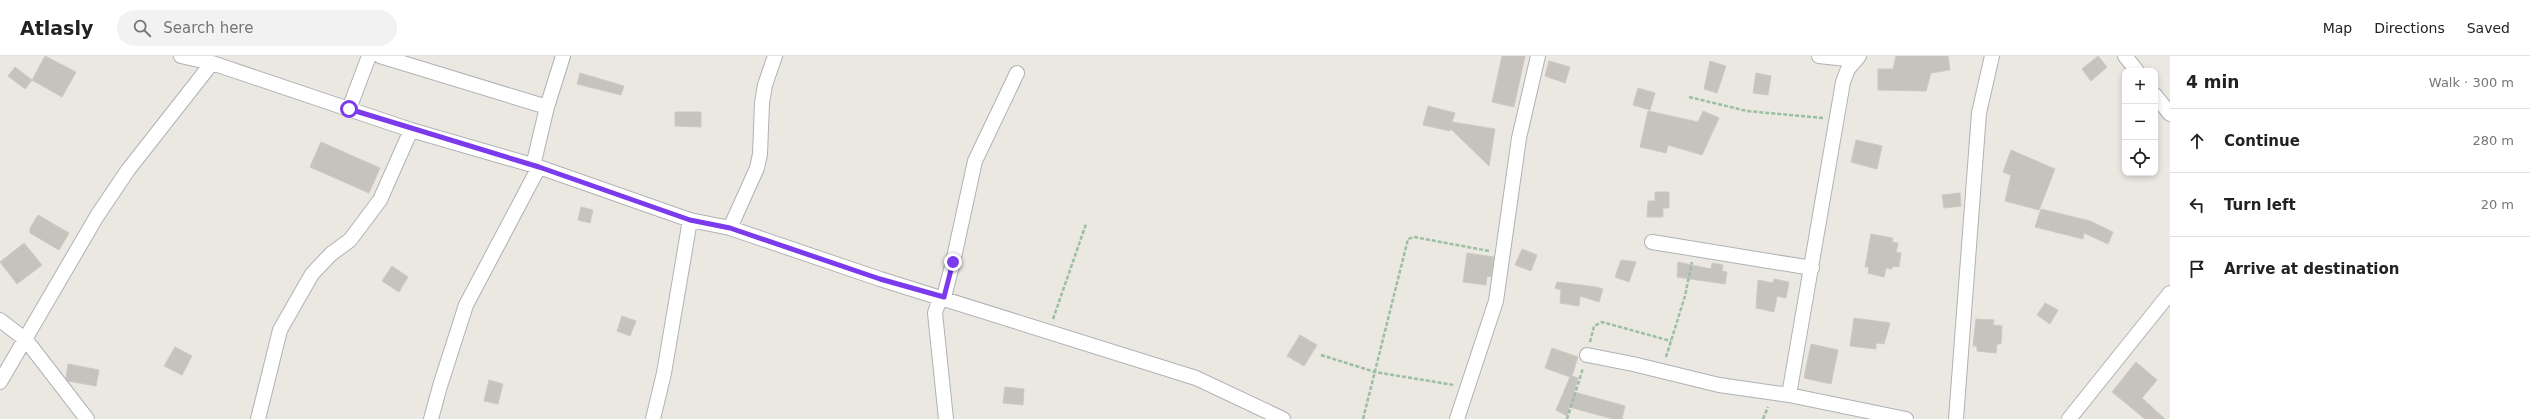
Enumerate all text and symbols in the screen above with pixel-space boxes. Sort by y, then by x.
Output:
search box [117,10,397,46]
text: Atlasly [20,17,93,39]
icon: search [131,17,153,39]
text: Search here [163,19,253,37]
text: Map [2323,20,2352,36]
text: Directions [2374,20,2445,36]
text: Saved [2467,20,2510,36]
map controls [2122,68,2158,176]
button: + [2122,68,2158,104]
text: 4 min [2186,72,2239,92]
text: Walk · 300 m [2429,75,2514,90]
route start [340,100,358,118]
button: − [2122,104,2158,140]
icon: ahead [2186,130,2208,152]
text: Continue [2224,132,2300,150]
text: 280 m [2472,133,2514,148]
button: locate [2122,140,2158,176]
icon: left [2186,194,2208,216]
text: Turn left [2224,196,2296,214]
text: 20 m [2481,197,2514,212]
route end [944,253,962,271]
icon: arrive [2186,258,2208,280]
text: Arrive at destination [2224,260,2399,278]

